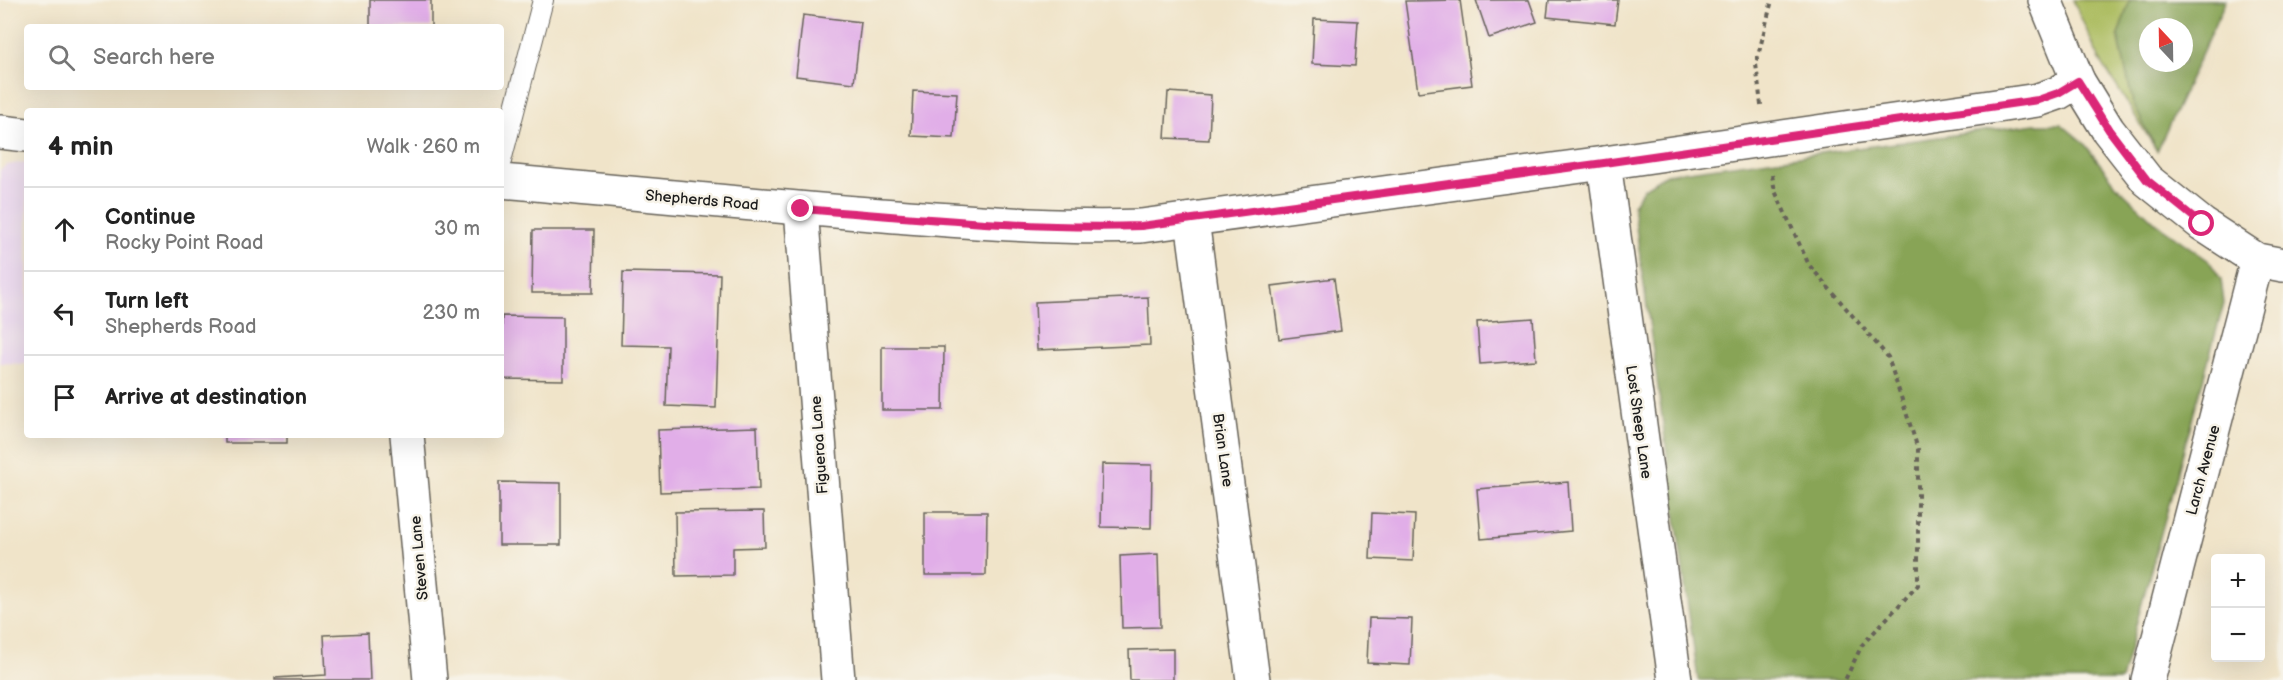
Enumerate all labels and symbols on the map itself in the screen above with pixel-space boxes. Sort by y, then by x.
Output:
north arrow [2139,18,2193,72]
street label: Shepherds Road [645,186,759,215]
route end [787,195,813,221]
route start [2188,210,2214,236]
street label: Lost Sheep Lane [1621,364,1656,480]
street label: Figueroa Lane [807,395,832,495]
street label: Brian Lane [1208,412,1237,488]
street label: Larch Avenue [2182,423,2225,517]
street label: Steven Lane [406,515,433,601]

